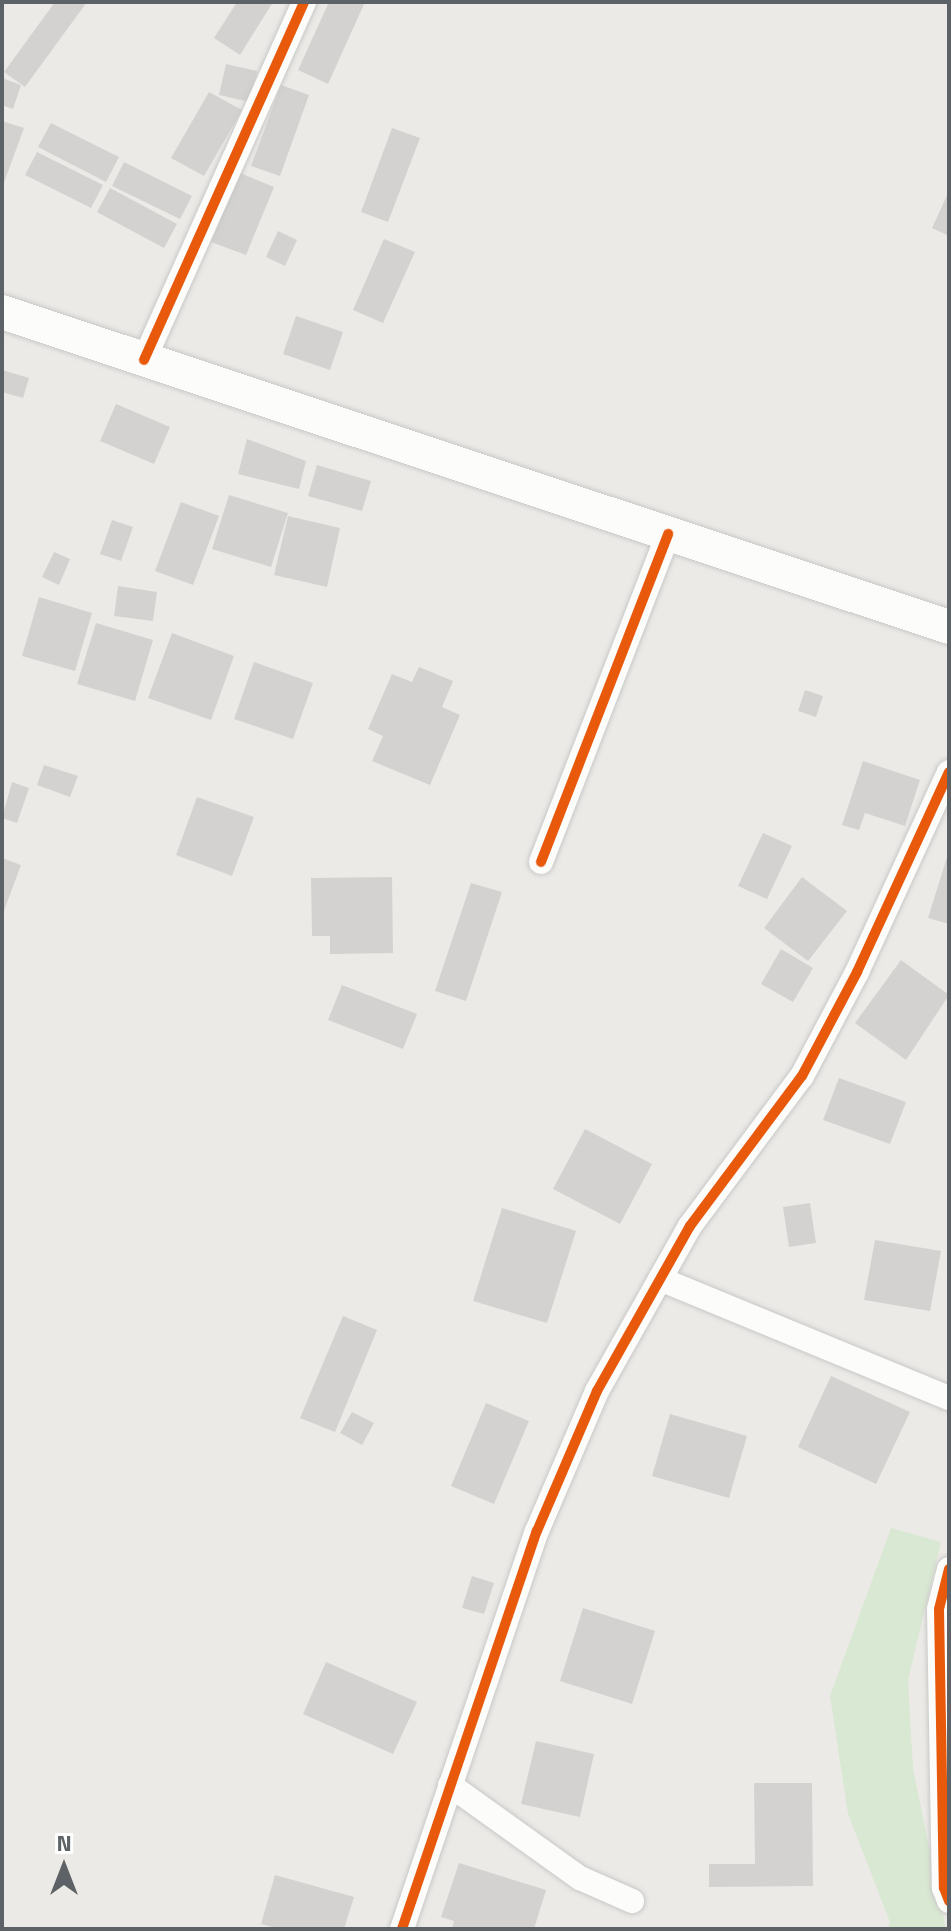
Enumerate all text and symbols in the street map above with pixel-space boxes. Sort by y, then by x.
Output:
text: N [56,1826,72,1860]
north arrow [24,1827,104,1907]

